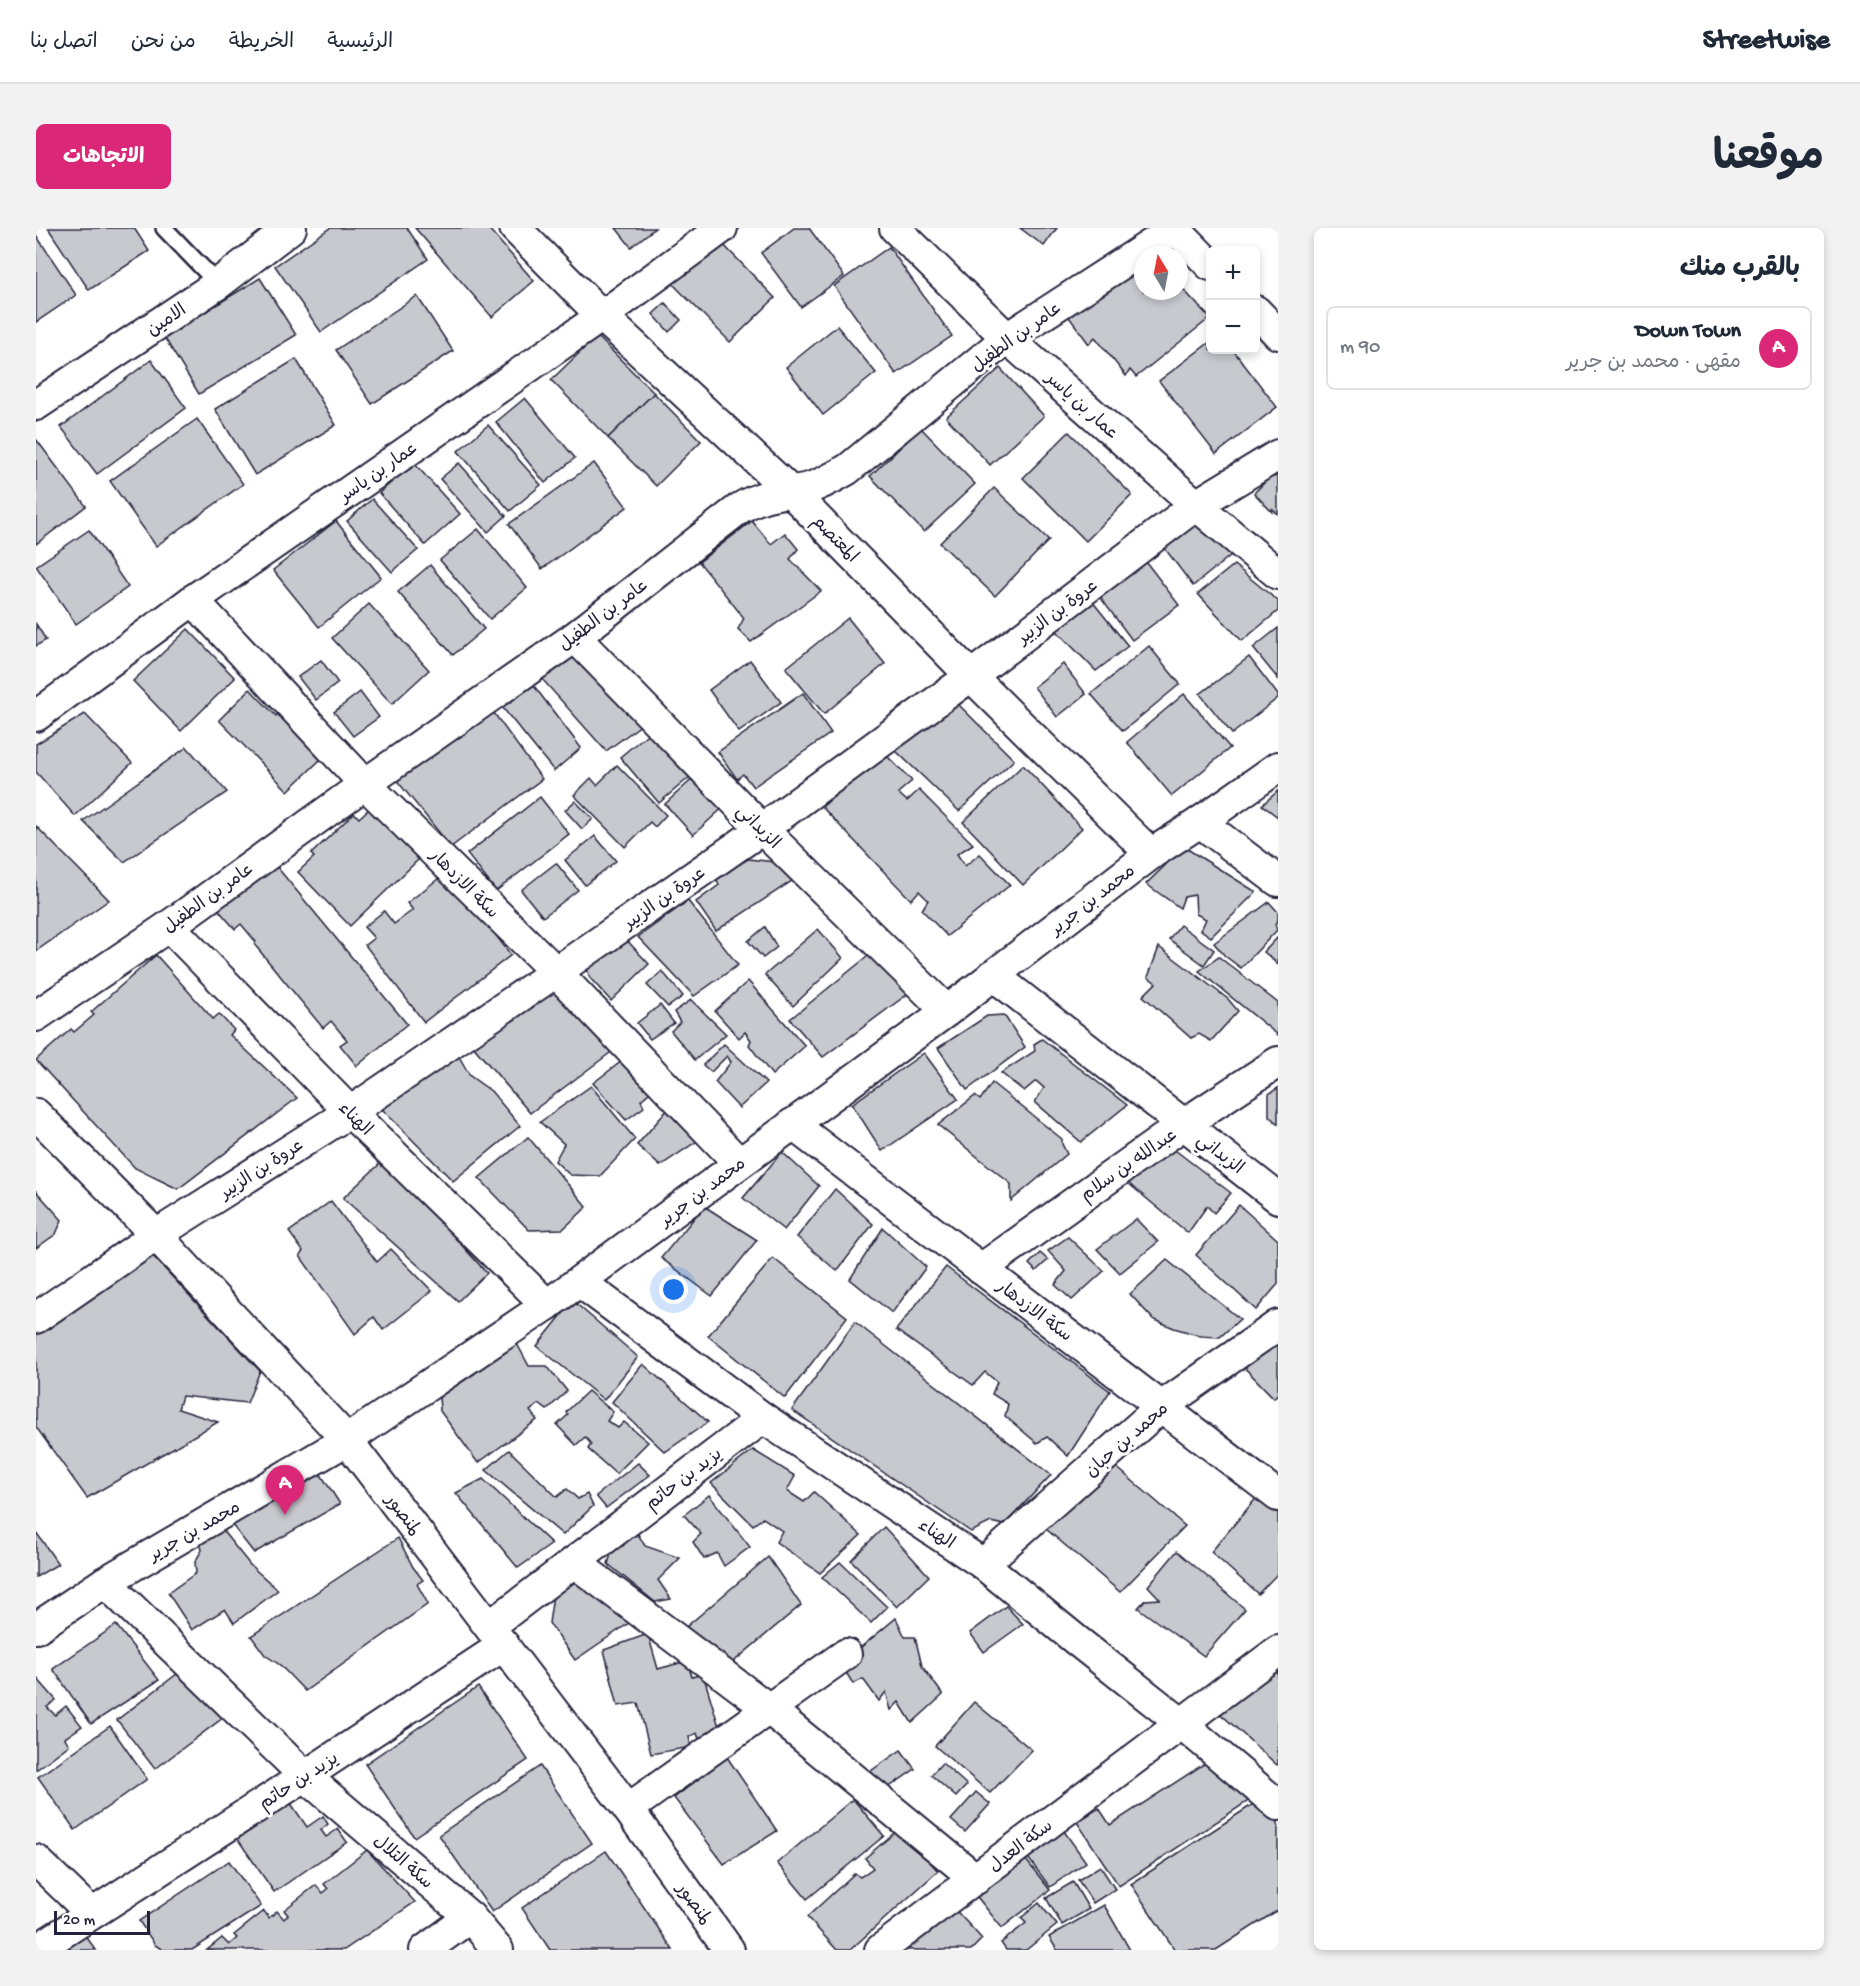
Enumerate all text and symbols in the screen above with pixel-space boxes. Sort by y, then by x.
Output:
text: Streetwise [1703,25,1830,58]
text: اتصل بنا [30,31,98,56]
text: من نحن [131,31,196,56]
text: الخريطة [229,31,294,56]
text: الرئيسية [327,31,393,56]
button: الاتجاهات [36,124,171,189]
text: موقعنا [1713,136,1824,185]
north arrow [1134,246,1188,300]
map controls [1206,246,1260,354]
button: + [1206,246,1260,300]
text: بالقرب منك [1680,255,1800,286]
street label: عامر بن الطفيل [968,298,1067,378]
street label: الامين [144,300,191,342]
button: − [1206,300,1260,354]
text: Down Town [1635,319,1741,345]
text: 90 m [1340,337,1380,360]
text: A [1773,337,1784,360]
text: مقهى · محمد بن جرير [1566,352,1741,375]
street label: عمار بن ياسر [1039,367,1122,445]
street label: عمار بن ياسر [334,438,423,509]
street label: المعتصم [806,512,862,569]
street label: عامر بن الطفيل [555,575,654,657]
street label: عروة بن الزبير [1013,576,1103,651]
street label: الزبداني [729,801,784,856]
street label: سكة الازدهار [423,845,502,924]
street label: عامر بن الطفيل [160,859,259,939]
street label: محمد بن جرير [1045,861,1140,942]
street label: عروة بن الزبير [619,863,710,936]
street label: الهناء [333,1098,376,1141]
street label: عبدالله بن سلام [1077,1125,1182,1208]
street label: الزبداني [1190,1130,1247,1182]
street label: عروة بن الزبير [215,1135,308,1206]
street label: محمد بن جرير [655,1154,751,1233]
your location [659,1275,688,1304]
street label: سكة الازدهار [991,1276,1076,1347]
street label: محمد بن حبان [1082,1399,1174,1483]
street label: يزيد بن حاتم [642,1445,727,1516]
pin: A [266,1466,304,1515]
street label: لمنصور [378,1489,424,1540]
street label: محمد بن جرير [144,1498,245,1568]
street label: الهناء [913,1516,958,1555]
street label: يزيد بن حاتم [256,1749,343,1816]
street label: سكة العدل [985,1816,1058,1878]
street label: سكة التلال [368,1831,437,1895]
street label: لمنصور [670,1878,715,1929]
scale bar [54,1908,150,1936]
text: 20 m [63,1912,95,1931]

